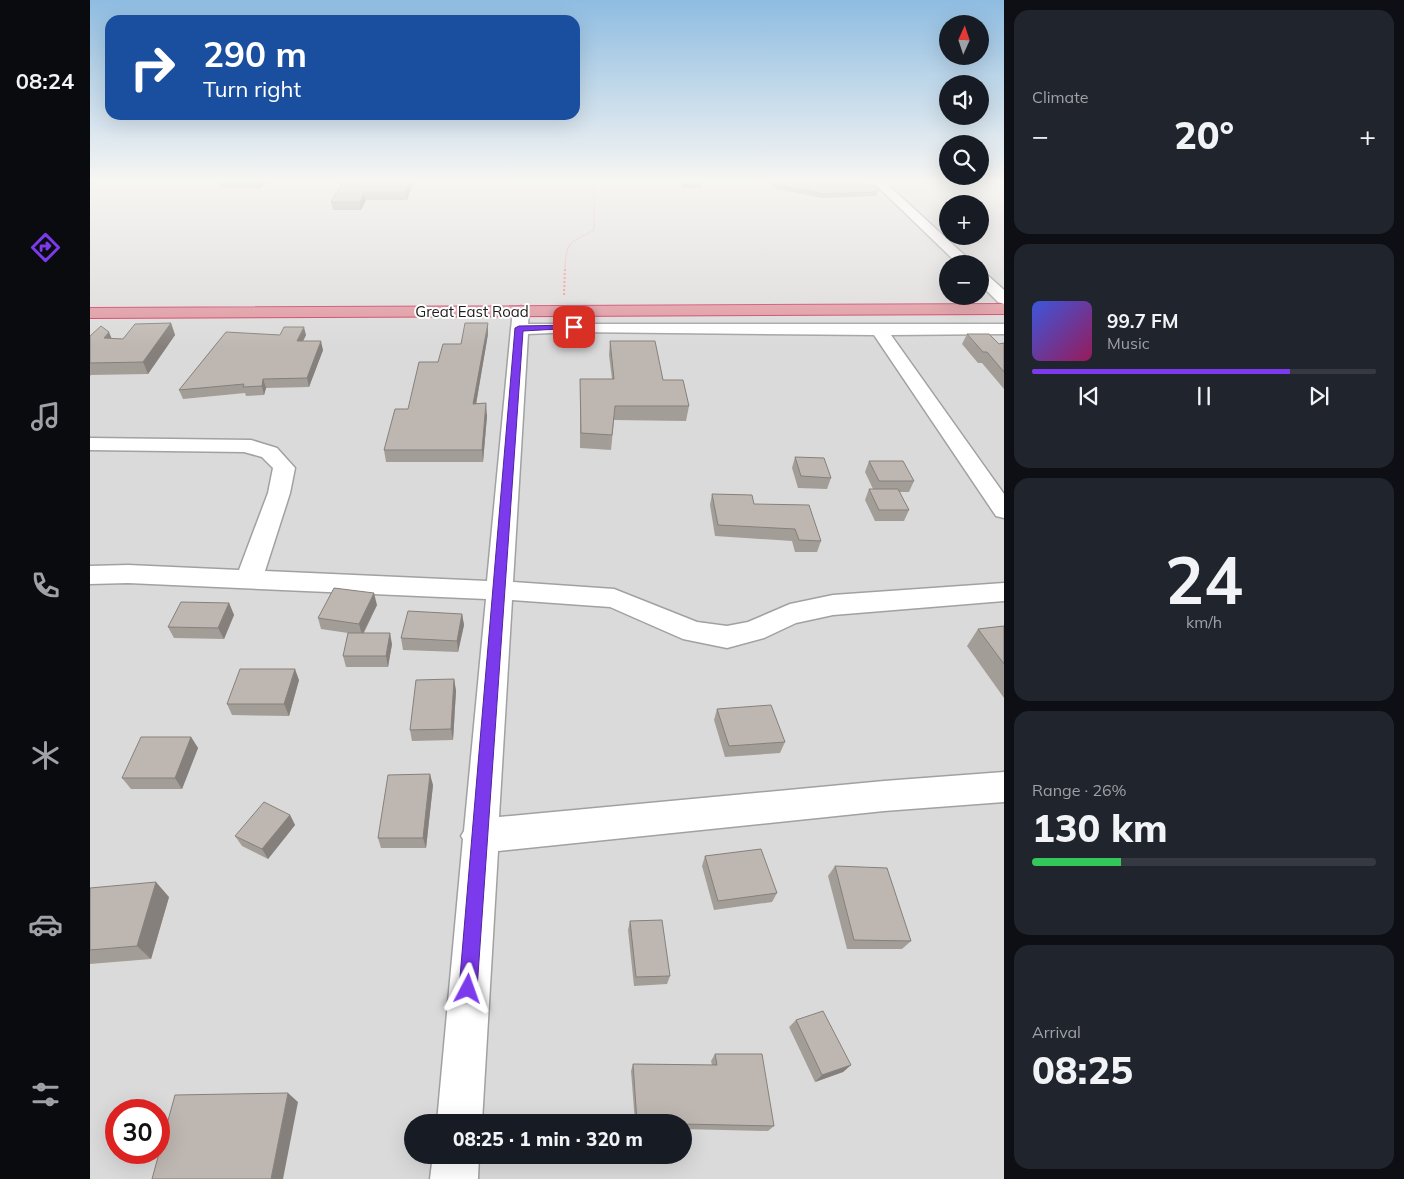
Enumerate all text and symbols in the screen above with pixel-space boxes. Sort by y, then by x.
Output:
north arrow [939,15,989,65]
map controls [939,15,989,305]
text: 290 m [203,32,307,76]
icon: right [120,35,185,100]
text: 08:24 [16,67,74,95]
text: Turn right [203,75,301,103]
button: sound [939,75,989,125]
text: Climate [1032,87,1088,107]
text: 20° [1174,111,1234,159]
text: − [1032,118,1049,153]
text: + [1359,118,1376,153]
button: search [939,135,989,185]
button: + [939,195,989,245]
icon: directions [28,230,63,265]
button: − [939,255,989,305]
street label: Great East Road [415,302,529,321]
pin [553,306,595,348]
text: 99.7 FM [1107,309,1179,333]
icon: arrive [560,313,588,341]
text: Music [1107,333,1150,353]
icon: previous [1075,382,1103,410]
icon: pause [1190,382,1218,410]
icon: next [1305,382,1333,410]
icon: music [28,399,63,434]
text: 24 [1165,539,1243,620]
icon: phone [28,568,63,603]
text: km/h [1186,612,1222,632]
icon: climate [28,738,63,773]
text: Range · 26% [1032,780,1127,800]
text: 130 km [1032,804,1168,852]
icon: car [28,907,63,942]
position arrow [441,962,493,1014]
text: Arrival [1032,1022,1081,1042]
text: 08:25 [1032,1046,1133,1094]
icon: filters [28,1077,63,1112]
speed limit sign: 30 [105,1099,170,1164]
text: 08:25 · 1 min · 320 m [453,1127,643,1151]

